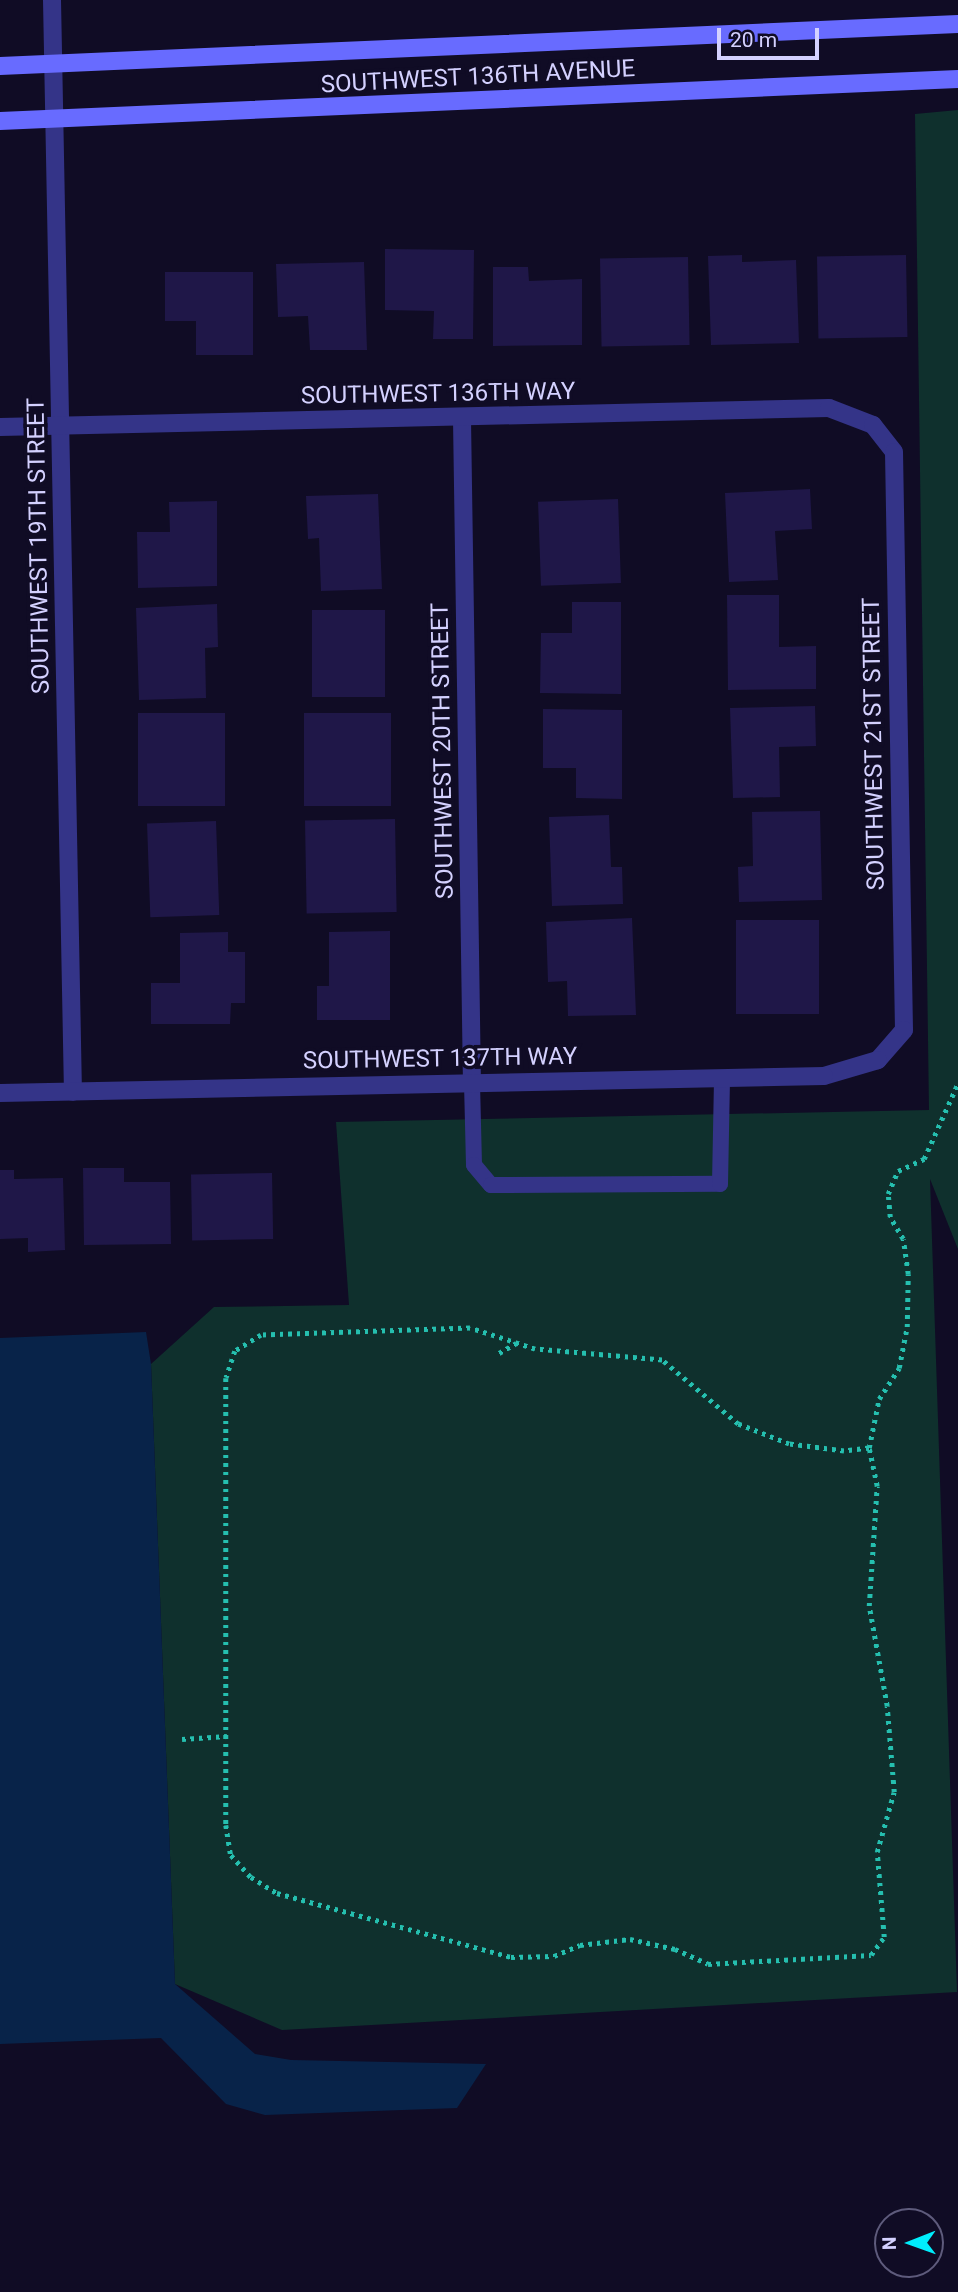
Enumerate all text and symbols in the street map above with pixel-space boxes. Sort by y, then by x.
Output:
scale bar [720,14,822,58]
text: 20 m [730,28,777,52]
street label: SOUTHWEST 136TH AVENUE [320,54,636,100]
street label: SOUTHWEST 136TH WAY [300,377,576,411]
street label: SOUTHWEST 19TH STREET [22,397,56,695]
street label: SOUTHWEST 21ST STREET [857,597,891,891]
street label: SOUTHWEST 20TH STREET [426,602,460,900]
street label: SOUTHWEST 137TH WAY [302,1042,578,1076]
north arrow [874,2208,944,2278]
text: N [878,2236,901,2250]

